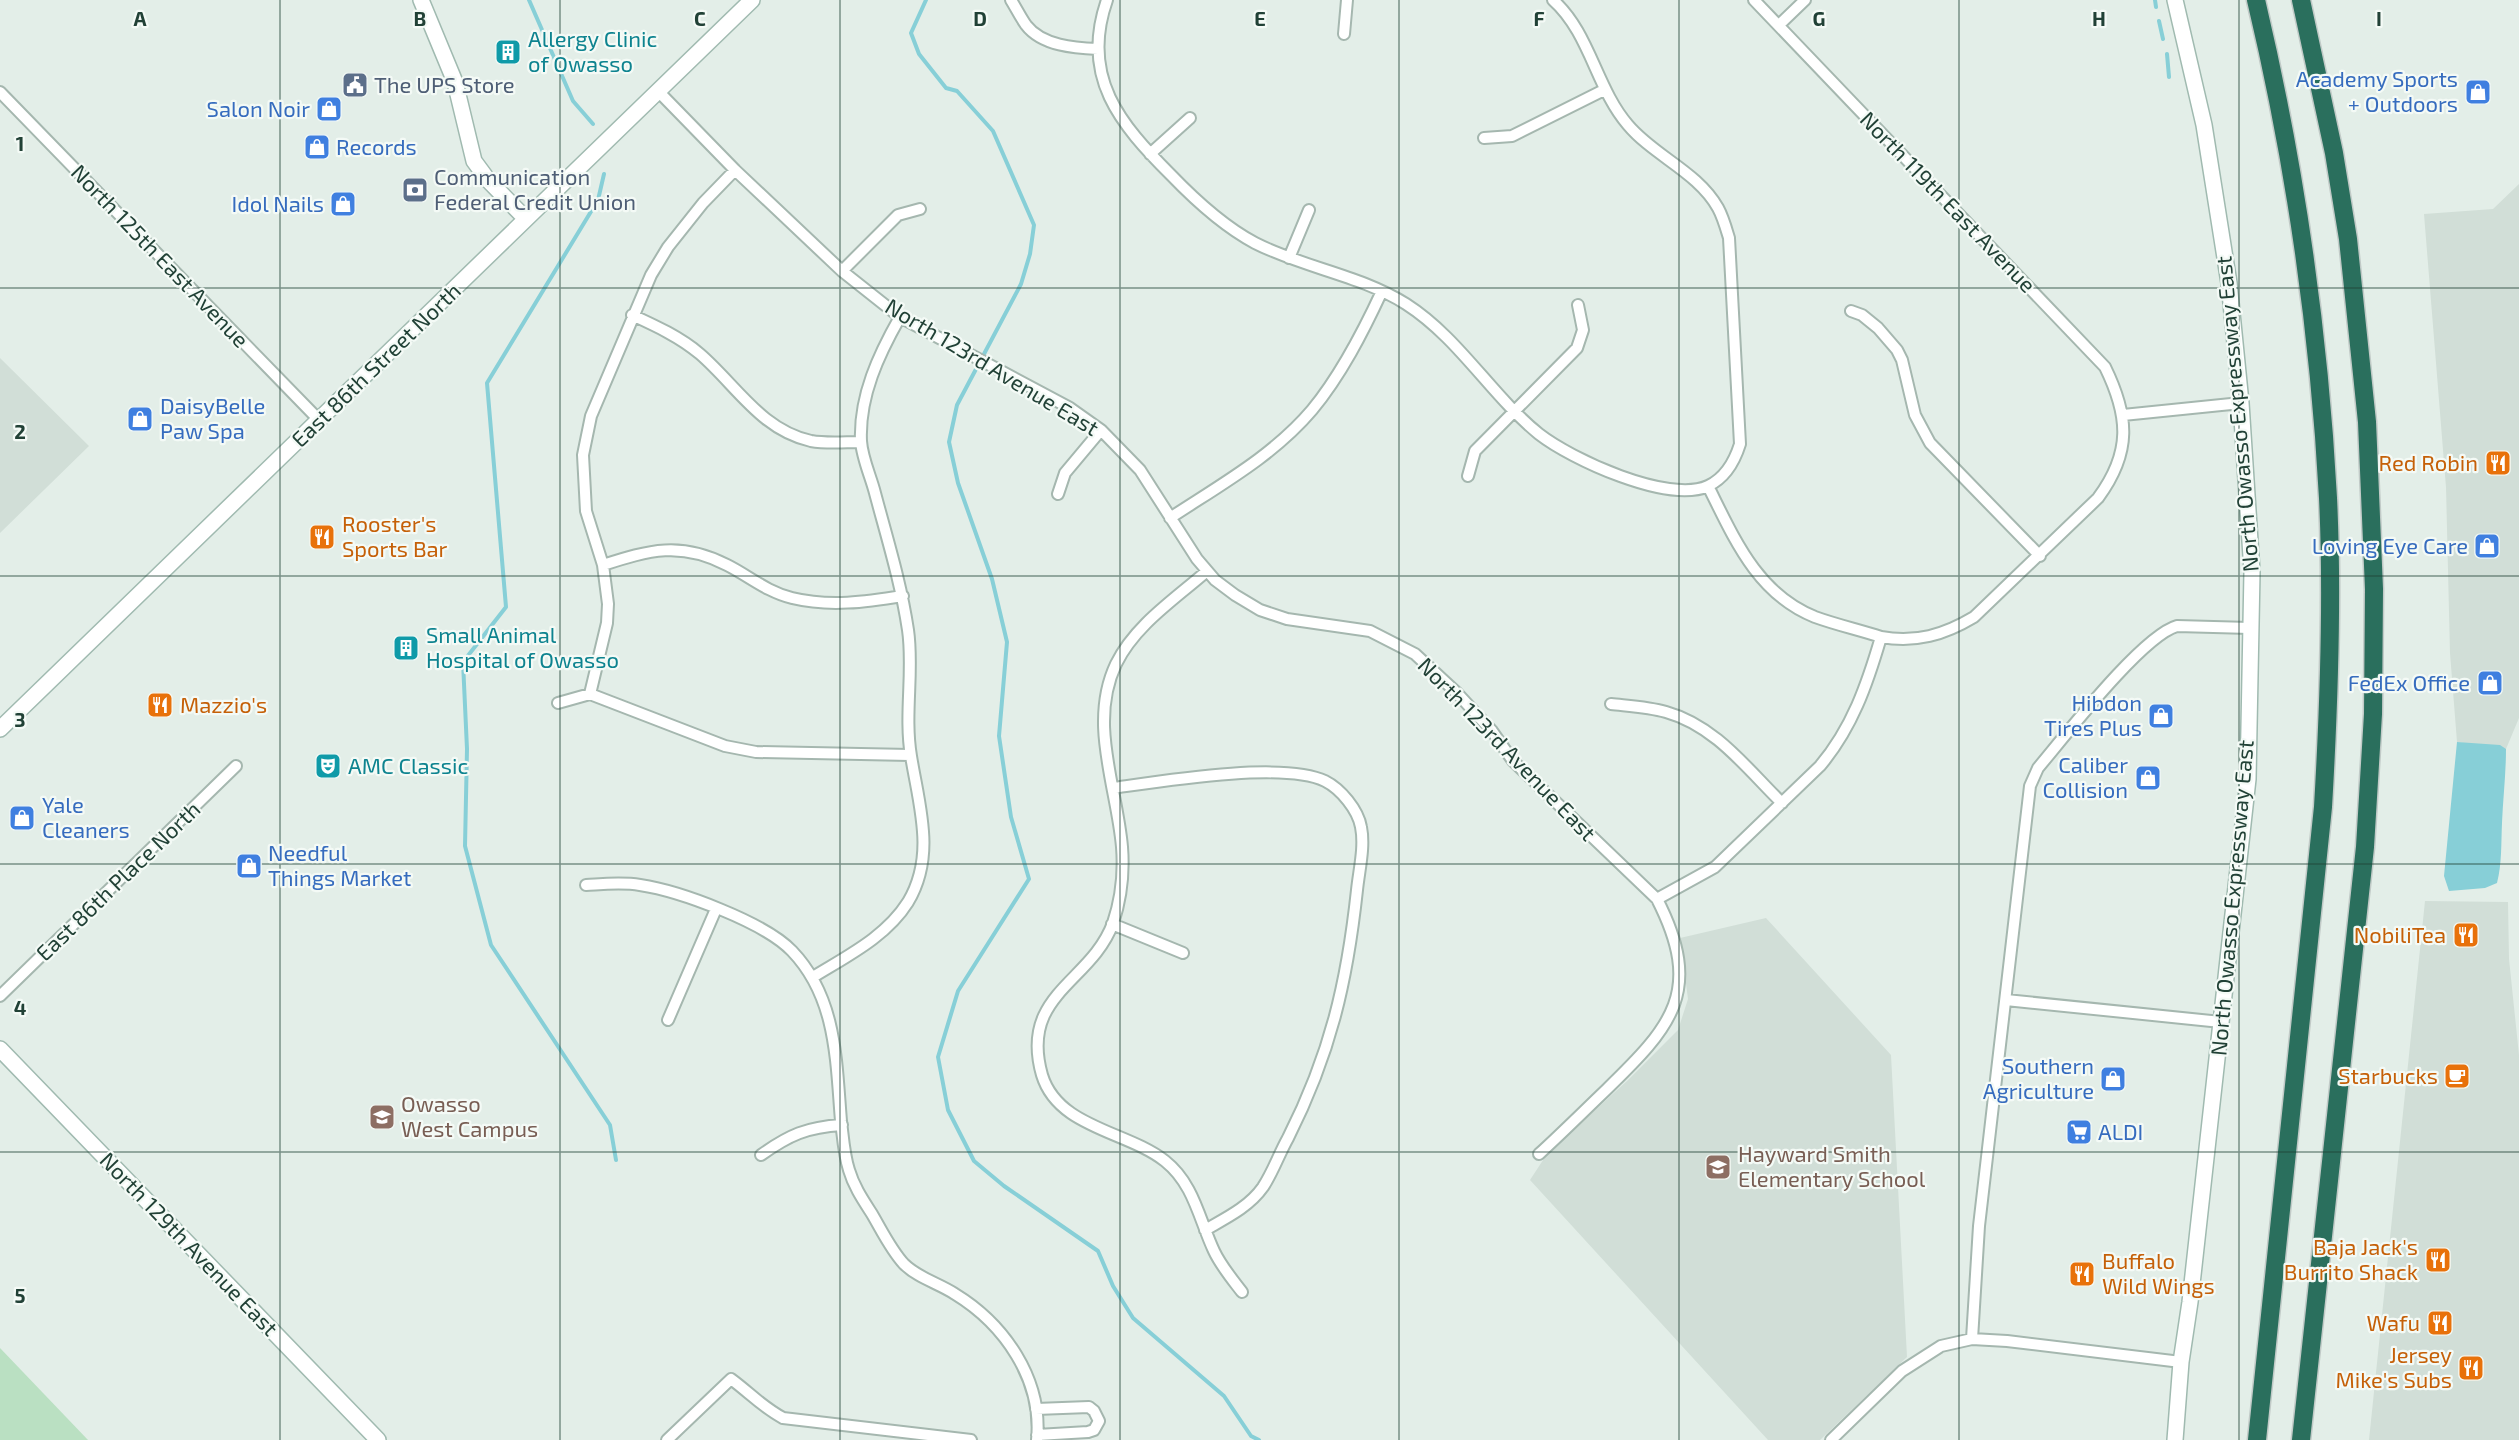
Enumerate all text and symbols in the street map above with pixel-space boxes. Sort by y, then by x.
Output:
text: A [133,6,147,30]
text: B [414,6,426,30]
text: C [694,6,706,30]
text: D [973,6,987,30]
text: E [1254,6,1266,30]
text: F [1533,6,1545,30]
text: G [1813,6,1825,30]
text: H [2092,6,2106,30]
text: I [2376,6,2382,30]
place label: Allergy Clinic of Owasso [528,25,657,76]
building icon: Allergy Clinic of Owasso [493,37,523,67]
place label: Academy Sports + Outdoors [2296,65,2458,116]
public building icon: The UPS Store [340,70,370,100]
place label: The UPS Store [374,71,515,97]
shop icon: Academy Sports + Outdoors [2463,77,2493,107]
shop icon: Salon Noir [314,94,344,124]
place label: Salon Noir [207,95,310,121]
street label: North 119th East Avenue [1856,106,2042,297]
text: 1 [16,131,24,155]
shop icon: Records [302,132,332,162]
place label: Records [336,133,417,159]
street label: North 125th East Avenue [67,159,255,352]
place label: Communication Federal Credit Union [434,163,636,214]
bank icon: Communication Federal Credit Union [400,175,430,205]
shop icon: Idol Nails [328,189,358,219]
place label: Idol Nails [231,190,324,216]
street label: North Owasso Expressway East [2209,255,2263,573]
street label: East 86th Street North [285,277,465,452]
street label: North 123rd Avenue East [881,292,1104,440]
place label: DaisyBelle Paw Spa [160,392,265,443]
shop icon: DaisyBelle Paw Spa [125,404,155,434]
text: 2 [14,419,26,443]
restaurant icon: Red Robin [2483,448,2513,478]
place label: Red Robin [2378,449,2478,475]
place label: Rooster's Sports Bar [342,510,448,561]
restaurant icon: Rooster's Sports Bar [307,522,337,552]
shop icon: Loving Eye Care [2472,531,2502,561]
place label: Loving Eye Care [2312,532,2468,558]
place label: Small Animal Hospital of Owasso [426,621,619,672]
building icon: Small Animal Hospital of Owasso [391,633,421,663]
street label: North 123rd Avenue East [1413,651,1602,845]
shop icon: FedEx Office [2475,668,2505,698]
place label: FedEx Office [2348,669,2470,695]
place label: Hibdon Tires Plus [2044,689,2142,740]
restaurant icon: Mazzio's [145,690,175,720]
place label: Mazzio's [180,691,267,717]
shop icon: Hibdon Tires Plus [2146,701,2176,731]
text: 3 [14,707,26,731]
street label: North Owasso Expressway East [2204,739,2258,1057]
theatre icon: AMC Classic [313,751,343,781]
place label: Caliber Collision [2043,751,2128,802]
place label: AMC Classic [348,752,468,778]
shop icon: Caliber Collision [2133,763,2163,793]
place label: Yale Cleaners [42,791,130,842]
street label: East 86th Place North [30,795,205,965]
shop icon: Yale Cleaners [7,803,37,833]
place label: Needful Things Market [268,839,411,890]
shop icon: Needful Things Market [234,851,264,881]
restaurant icon: NobiliTea [2451,920,2481,950]
place label: NobiliTea [2354,921,2446,947]
text: 4 [14,995,27,1019]
place label: Southern Agriculture [1983,1052,2094,1103]
cafe icon: Starbucks [2442,1061,2472,1091]
place label: Starbucks [2338,1062,2438,1088]
shop icon: Southern Agriculture [2098,1064,2128,1094]
place label: Owasso West Campus [401,1090,538,1141]
school or university icon: Owasso West Campus [367,1102,397,1132]
supermarket icon: ALDI [2064,1117,2094,1147]
place label: ALDI [2098,1118,2143,1144]
place label: Hayward Smith Elementary School [1738,1140,1926,1191]
street label: North 129th Avenue East [95,1146,284,1340]
school or university icon: Hayward Smith Elementary School [1703,1152,1733,1182]
place label: Baja Jack's Burrito Shack [2284,1233,2418,1284]
restaurant icon: Baja Jack's Burrito Shack [2423,1245,2453,1275]
place label: Buffalo Wild Wings [2102,1247,2215,1298]
restaurant icon: Buffalo Wild Wings [2067,1259,2097,1289]
text: 5 [14,1283,26,1307]
restaurant icon: Wafu [2425,1308,2455,1338]
place label: Wafu [2366,1309,2420,1335]
place label: Jersey Mike's Subs [2335,1341,2452,1392]
restaurant icon: Jersey Mike's Subs [2456,1353,2486,1383]

